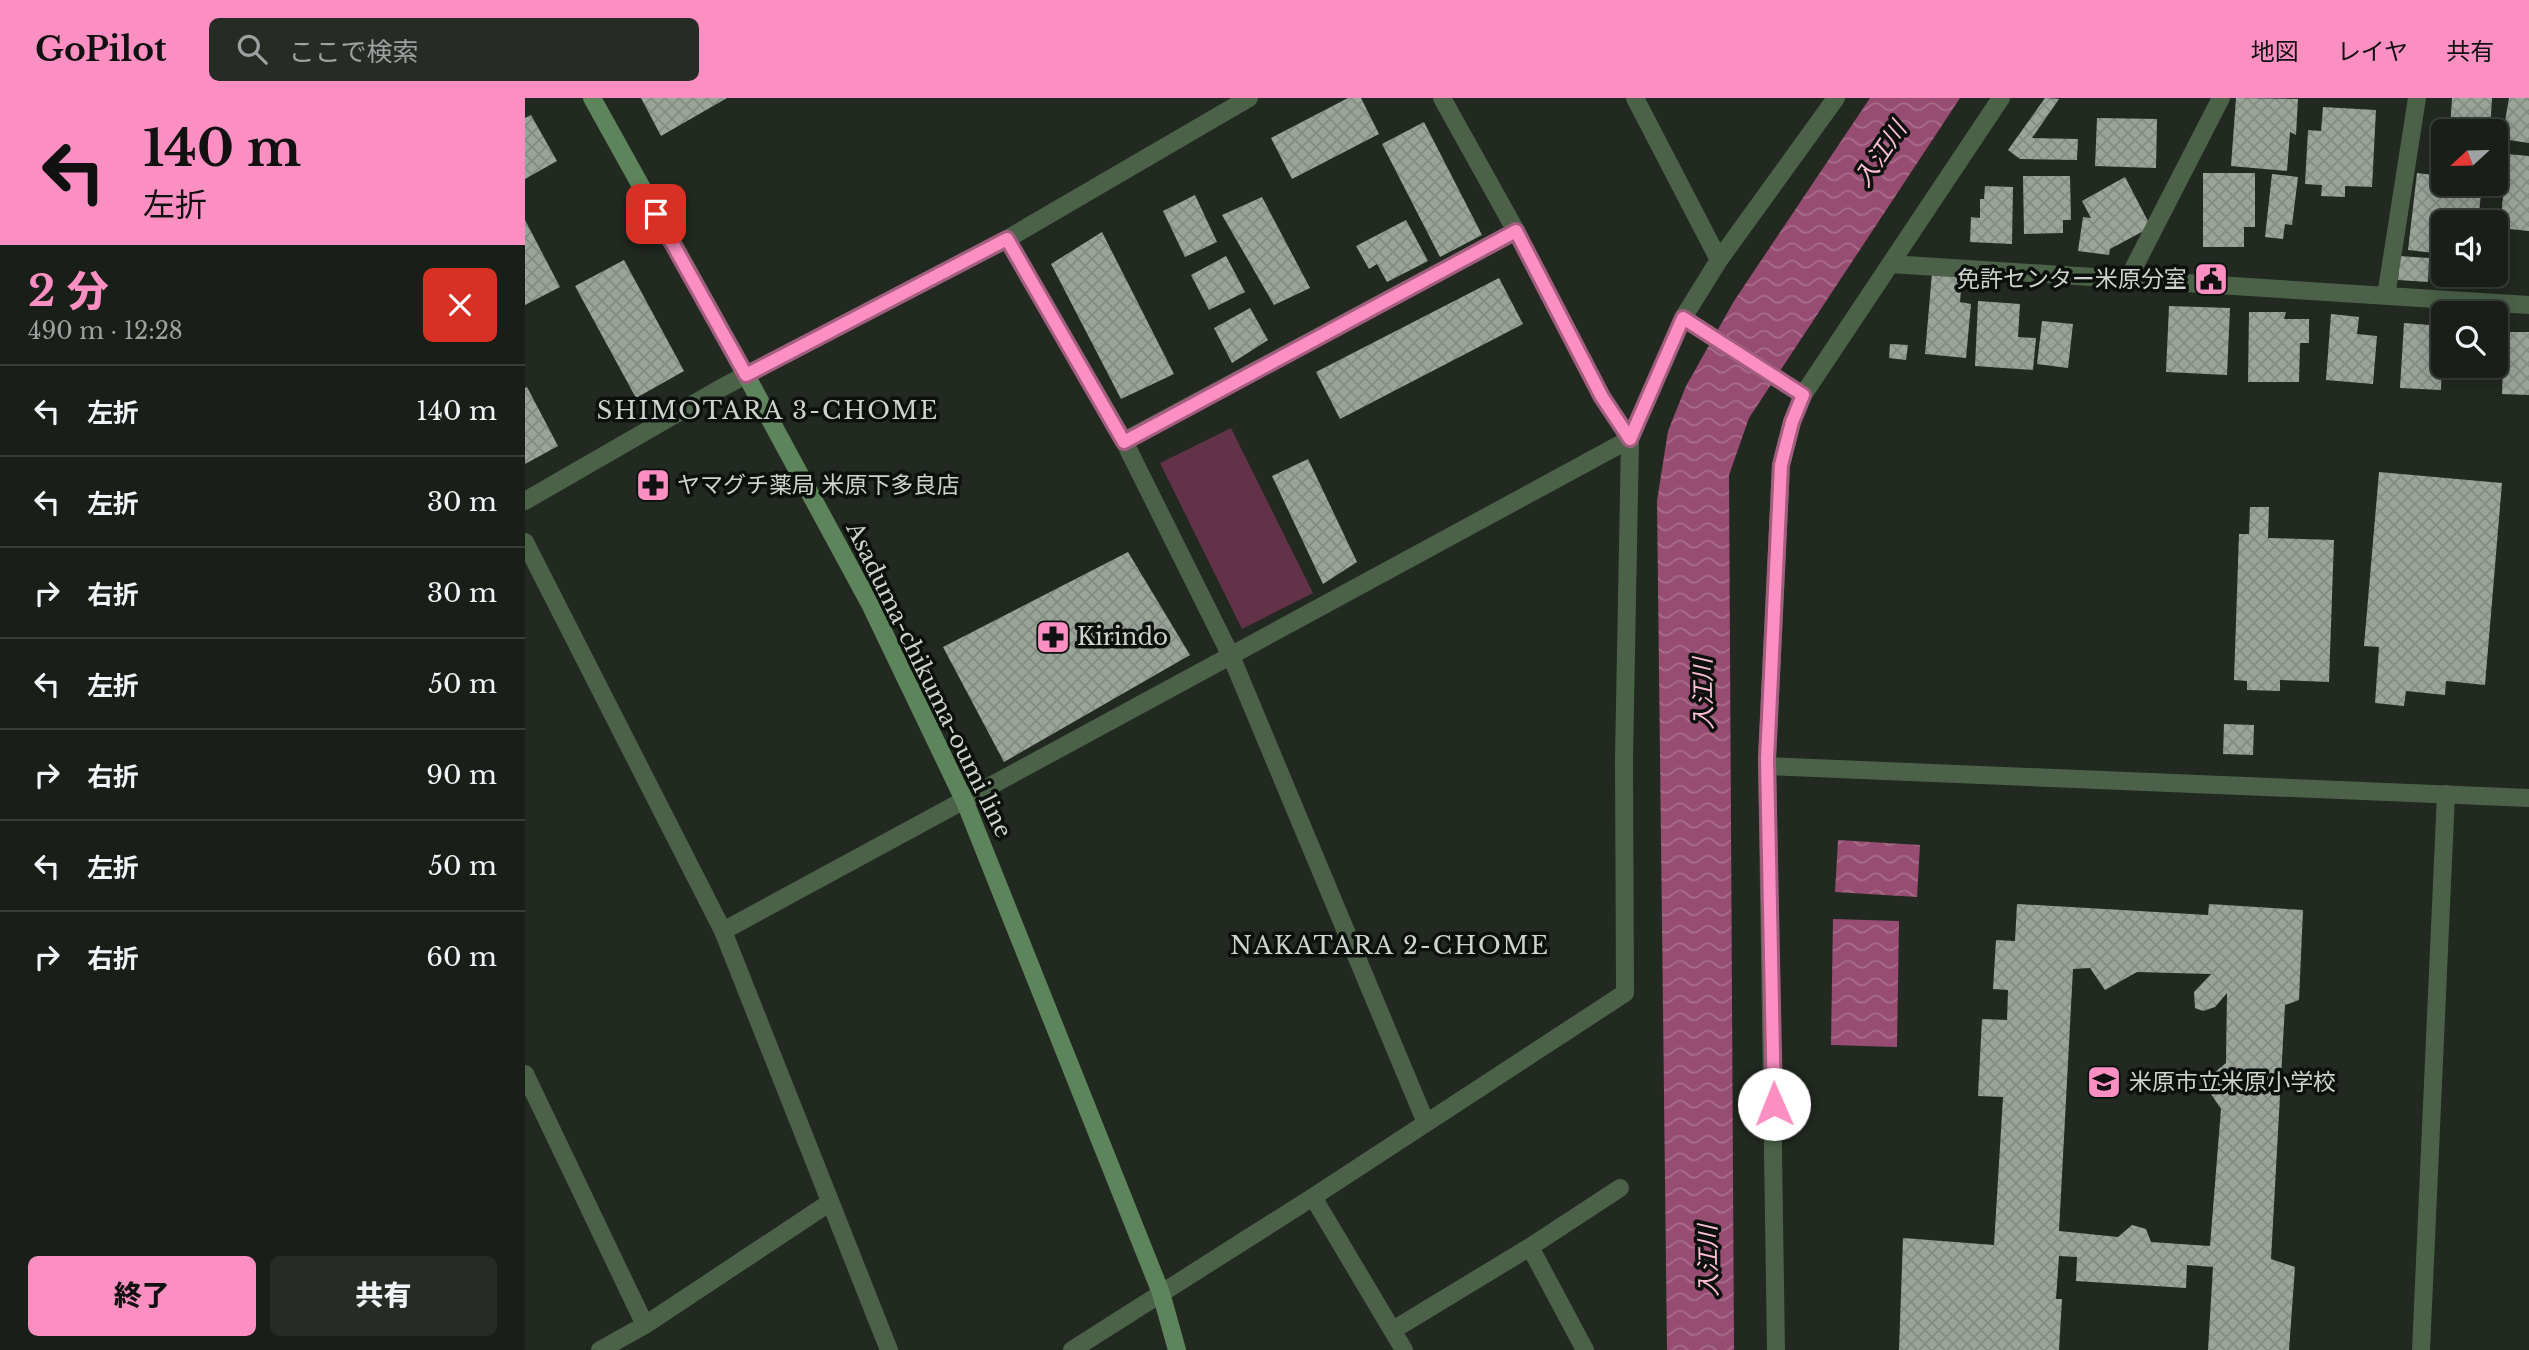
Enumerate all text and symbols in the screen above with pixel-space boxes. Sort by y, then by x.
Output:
search box [209,18,699,81]
text: GoPilot [35,29,167,70]
icon: search [233,30,271,68]
text: ここで検索 [289,36,419,68]
text: 地図 [2251,37,2299,66]
text: レイヤ [2337,37,2408,66]
text: 共有 [2446,37,2494,66]
water label: 入江川 [1848,114,1914,192]
text: 140 m [143,118,301,179]
north arrow [2431,119,2508,196]
map controls [2431,119,2508,378]
icon: left [28,126,119,217]
pin [626,184,686,244]
text: 左折 [143,185,207,225]
icon: arrive [637,195,675,233]
button: sound [2431,210,2508,287]
public building icon: 免許センター米原分室 [2192,260,2230,298]
text: 2 分 [28,265,109,317]
place label: 免許センター米原分室 [1957,265,2187,293]
button: close [423,268,497,342]
button: search [2431,301,2508,378]
text: 490 m · 12:28 [28,317,183,345]
icon: left [28,392,66,430]
text: 140 m [416,395,497,427]
district label: SHIMOTARA 3-CHOME [597,396,939,425]
text: 左折 [87,397,139,429]
pharmacy icon: ヤマグチ薬局 米原下多良店 [634,466,672,504]
place label: ヤマグチ薬局 米原下多良店 [677,471,960,499]
icon: left [28,483,66,521]
text: 30 m [427,486,497,518]
text: 左折 [87,488,139,520]
street label: Asaduma-chikuma-oumi line [840,517,1018,842]
icon: right [28,574,66,612]
text: 30 m [427,577,497,609]
text: 右折 [87,579,139,611]
pharmacy icon: Kirindo [1034,618,1072,656]
place label: Kirindo [1077,623,1168,651]
water label: 入江川 [1688,655,1718,730]
icon: left [28,665,66,703]
text: 50 m [428,668,497,700]
text: 左折 [87,670,139,702]
icon: right [28,756,66,794]
text: 90 m [426,759,497,791]
text: 右折 [87,761,139,793]
icon: left [28,847,66,885]
text: 50 m [428,850,497,882]
text: 左折 [87,852,139,884]
district label: NAKATARA 2-CHOME [1230,931,1550,960]
icon: right [28,938,66,976]
text: 60 m [426,941,497,973]
text: 右折 [87,943,139,975]
school or university icon: 米原市立米原小学校 [2085,1063,2123,1101]
position arrow [1737,1067,1811,1141]
place label: 米原市立米原小学校 [2129,1068,2336,1096]
water label: 入江川 [1693,1222,1723,1297]
button: 終了 [28,1256,256,1336]
button: 共有 [270,1256,497,1336]

